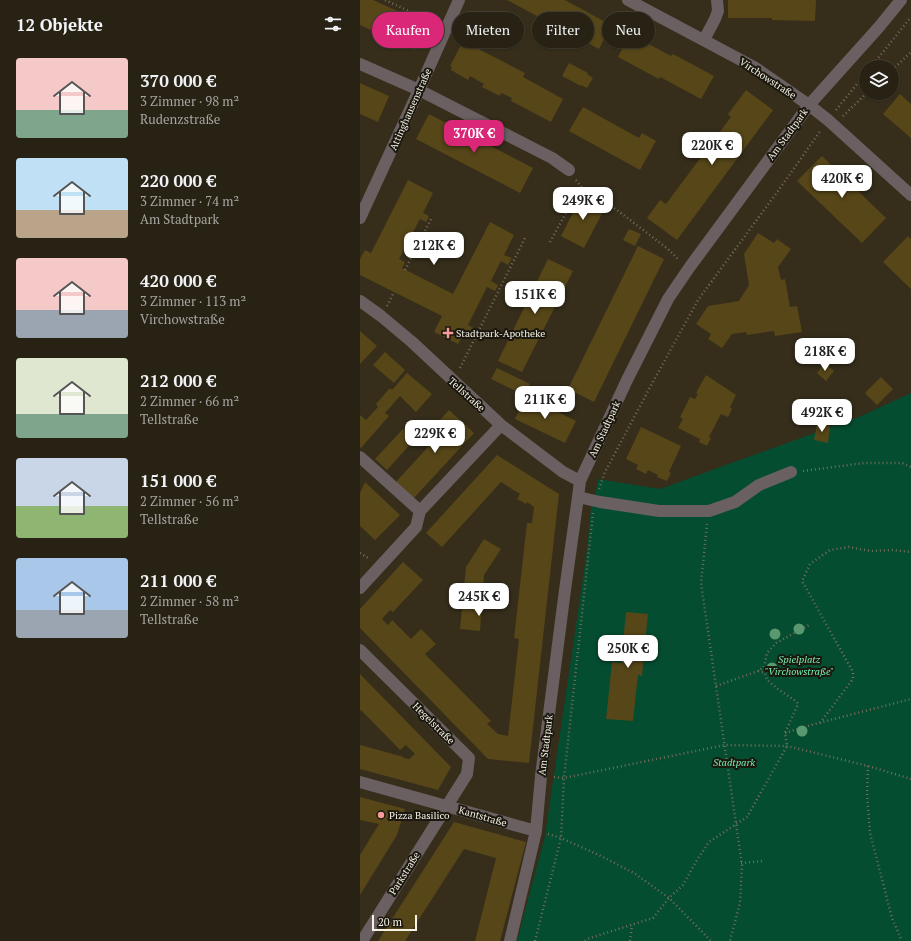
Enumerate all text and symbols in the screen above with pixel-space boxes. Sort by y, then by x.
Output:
chip: Kaufen [372,12,444,48]
chip: Mieten [452,12,524,48]
chip: Filter [532,12,594,48]
chip: Neu [602,12,655,48]
text: 12 Objekte [16,13,103,36]
icon: filters [322,13,344,35]
street label: Virchowstraße [737,55,799,102]
map controls [859,60,899,100]
button: layers [859,60,899,100]
street label: Attinghausenstraße [387,66,434,152]
text: 370 000 € [140,69,216,92]
icon: home [48,74,96,122]
text: 3 Zimmer · 98 m² [140,92,239,110]
street label: Am Stadtpark [764,105,811,163]
text: Rudenzstraße [140,110,220,128]
pin: 370K € [441,120,507,154]
text: 370K € [453,124,495,142]
pin: 220K € [679,132,745,166]
text: 220K € [691,136,733,154]
pin: 420K € [809,165,875,199]
text: 220 000 € [140,169,216,192]
text: 420K € [821,169,863,187]
icon: home [48,174,96,222]
pin: 249K € [550,187,616,221]
text: 249K € [562,191,604,209]
text: 3 Zimmer · 74 m² [140,192,239,210]
text: Am Stadtpark [140,210,219,228]
pin: 212K € [401,232,467,266]
text: 212K € [413,236,455,254]
text: 420 000 € [140,269,216,292]
icon: home [48,274,96,322]
pin: 151K € [502,281,568,315]
text: 151K € [514,285,556,303]
text: 3 Zimmer · 113 m² [140,292,246,310]
text: Virchowstraße [140,310,225,328]
place label: Stadtpark-Apotheke [456,327,545,340]
marker: Stadtpark-Apotheke [443,328,453,338]
pin: 218K € [792,338,858,372]
text: 218K € [804,342,846,360]
text: 212 000 € [140,369,216,392]
icon: home [48,374,96,422]
street label: Tellstraße [446,375,488,414]
pin: 211K € [512,386,578,420]
text: 211K € [524,390,566,408]
text: 2 Zimmer · 66 m² [140,392,239,410]
street label: Am Stadtpark [586,398,624,460]
pin: 492K € [789,399,855,433]
text: 492K € [801,403,843,421]
text: Tellstraße [140,410,198,428]
pin: 229K € [402,420,468,454]
text: 229K € [414,424,456,442]
text: 151 000 € [140,469,216,492]
icon: home [48,474,96,522]
text: 2 Zimmer · 56 m² [140,492,239,510]
text: Tellstraße [140,510,198,528]
text: 211 000 € [140,569,216,592]
icon: home [48,574,96,622]
pin: 245K € [446,583,512,617]
text: 245K € [458,587,500,605]
text: 2 Zimmer · 58 m² [140,592,239,610]
text: Tellstraße [140,610,198,628]
pin: 250K € [595,635,661,669]
text: 250K € [607,639,649,657]
park label: Spielplatz "Virchowstraße" [765,653,833,678]
street label: Hegelstraße [410,700,457,747]
street label: Am Stadtpark [535,713,556,776]
park label: Stadtpark [713,756,755,769]
street label: Kantstraße [457,803,508,830]
place label: Pizza Basilico [389,809,450,822]
marker: Pizza Basilico [376,810,386,820]
street label: Parkstraße [386,849,423,897]
scale bar [372,913,417,932]
text: 20 m [378,915,402,929]

